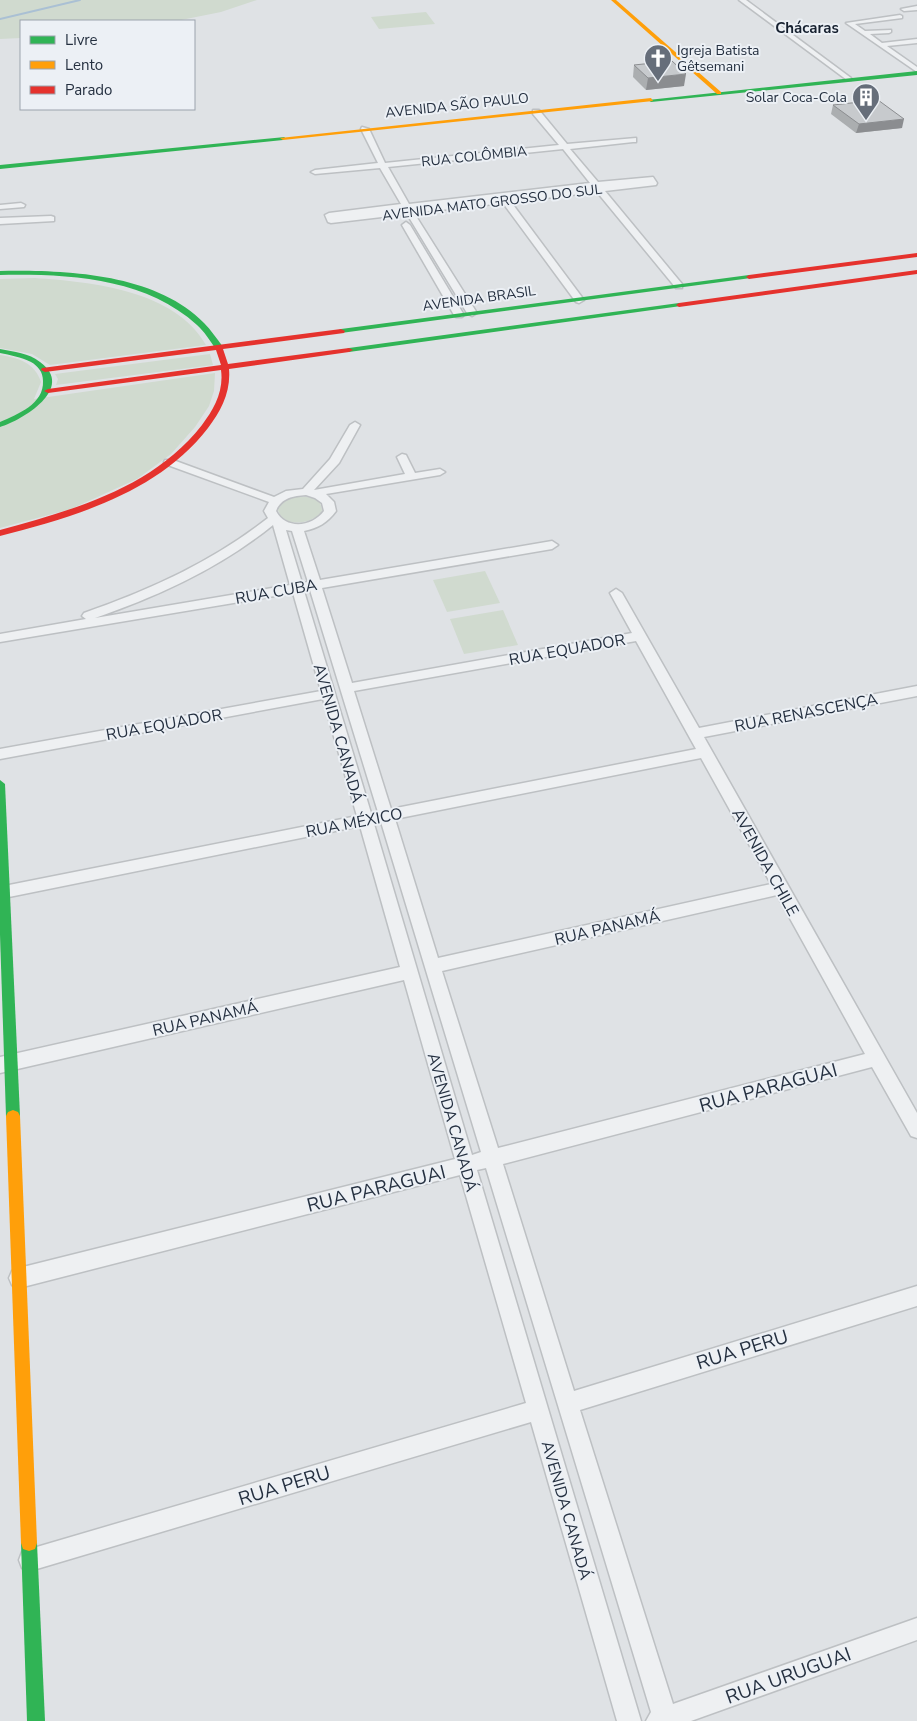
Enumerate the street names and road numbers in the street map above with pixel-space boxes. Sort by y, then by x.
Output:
street label: AVENIDA SÃO PAULO [384,89,530,122]
street label: RUA COLÔMBIA [420,141,528,171]
street label: AVENIDA MATO GROSSO DO SUL [381,180,603,225]
street label: AVENIDA BRASIL [421,281,537,316]
street label: RUA CUBA [233,574,319,610]
street label: RUA EQUADOR [507,629,627,671]
street label: AVENIDA CANADÁ [308,661,368,806]
street label: RUA RENASCENÇA [733,688,880,738]
street label: RUA EQUADOR [104,704,224,746]
street label: RUA MÉXICO [304,803,404,843]
street label: AVENIDA CHILE [727,805,804,920]
street label: RUA PANAMÁ [552,905,662,951]
street label: RUA PANAMÁ [150,996,260,1042]
street label: AVENIDA CANADÁ [422,1050,482,1195]
street label: RUA PARAGUAI [696,1057,840,1119]
street label: RUA PARAGUAI [304,1159,448,1219]
street label: RUA PERU [693,1324,791,1376]
street label: AVENIDA CANADÁ [536,1438,596,1583]
street label: RUA PERU [235,1460,333,1512]
street label: RUA URUGUAI [722,1641,855,1711]

